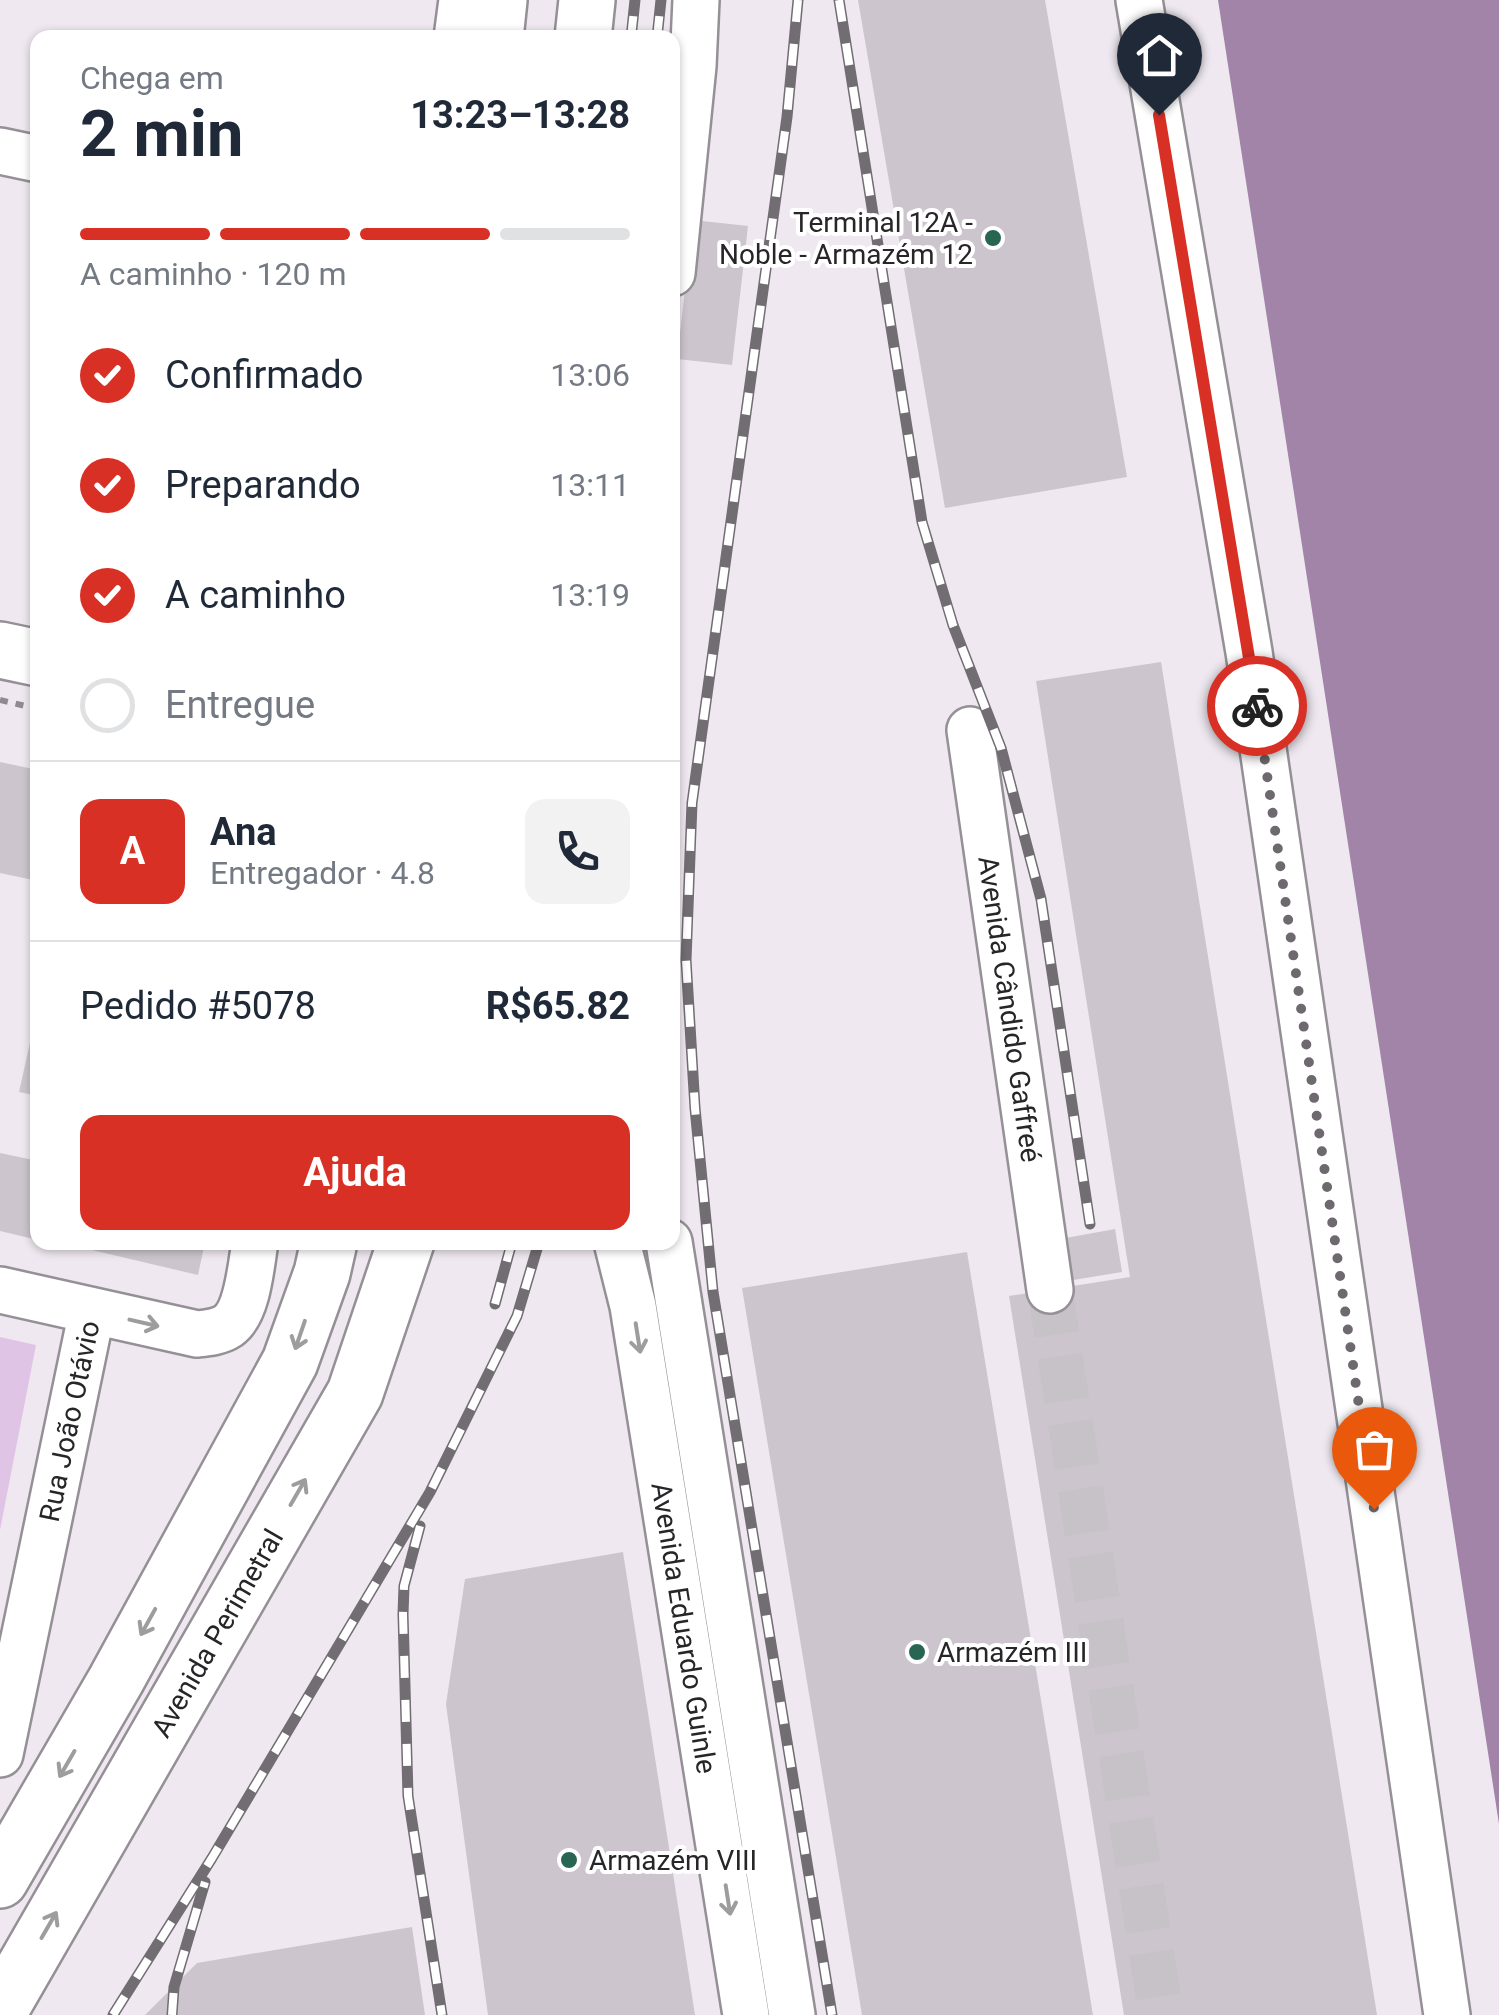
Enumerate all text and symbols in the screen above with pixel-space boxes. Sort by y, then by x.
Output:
pin [1117,13,1202,116]
icon: home [1132,28,1187,83]
text: Chega em [80,59,224,97]
text: 13:23–13:28 [410,93,630,137]
text: 2 min [80,96,243,172]
place label: Terminal 12A - Noble - Armazém 12 [719,206,973,271]
marker: Terminal 12A - Noble - Armazém 12 [982,227,1004,249]
text: A caminho · 120 m [80,255,347,293]
icon: check [80,348,135,403]
text: Confirmado [165,353,363,397]
text: 13:06 [550,356,630,394]
icon: check [80,458,135,513]
text: Preparando [165,463,361,507]
text: 13:11 [550,466,630,504]
icon: check [80,568,135,623]
text: A caminho [165,573,346,617]
text: 13:19 [550,576,630,614]
courier [1207,656,1307,756]
icon: bike [1230,679,1285,734]
text: Entregue [165,683,315,727]
button: phone [525,799,630,904]
text: Ana [210,810,277,854]
text: A [120,829,145,873]
text: Entregador · 4.8 [210,854,435,892]
street label: Avenida Cândido Gaffreé [971,854,1048,1165]
text: Pedido #5078 [80,984,316,1028]
text: R$65.82 [486,984,630,1028]
button: Ajuda [80,1115,630,1230]
one-way arrow [127,1314,159,1333]
street label: Rua João Otávio [33,1318,107,1525]
one-way arrow [290,1319,308,1350]
one-way arrow [629,1321,648,1353]
pin [1332,1407,1417,1510]
icon: bag [1347,1422,1402,1477]
one-way arrow [288,1478,308,1507]
street label: Avenida Eduardo Guinle [644,1480,723,1776]
street label: Avenida Perimetral [145,1523,290,1743]
one-way arrow [137,1607,157,1636]
place label: Armazém III [937,1636,1087,1669]
marker: Armazém III [906,1641,928,1663]
one-way arrow [57,1749,77,1778]
place label: Armazém VIII [589,1844,757,1877]
marker: Armazém VIII [558,1849,580,1871]
one-way arrow [719,1884,737,1916]
one-way arrow [39,1911,59,1940]

